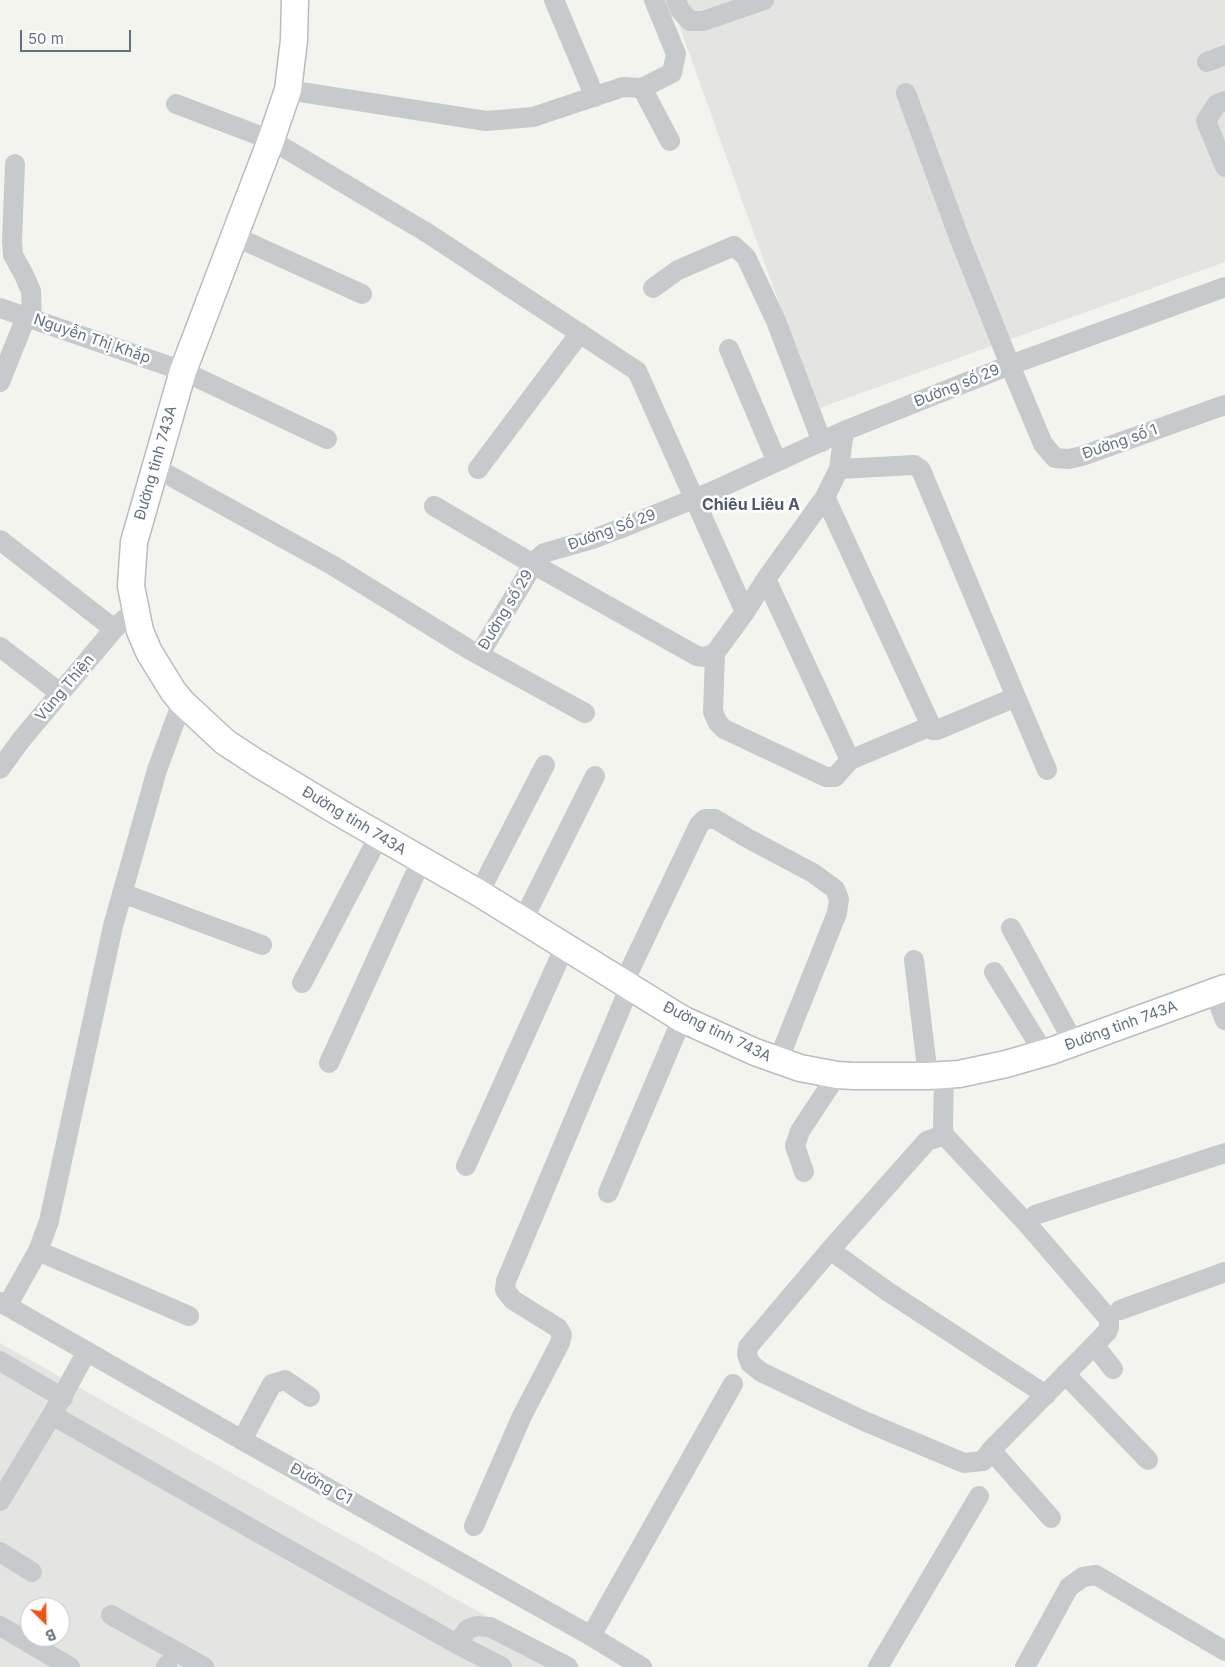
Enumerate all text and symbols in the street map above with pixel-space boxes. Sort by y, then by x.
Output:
scale bar [22,20,134,52]
text: 50 m [28,29,64,48]
street label: Nguyễn Thị Khắp [31,311,153,367]
street label: Đường số 29 [912,361,1002,411]
street label: Đường tỉnh 743A [131,404,181,522]
street label: Đường số 1 [1080,421,1160,463]
district label: Chiêu Liêu A [702,495,800,515]
street label: Đường Số 29 [566,506,658,554]
street label: Đường số 29 [475,567,537,653]
street label: Vũng Thiện [32,651,98,725]
street label: Đường tỉnh 743A [299,783,409,859]
street label: Đường tỉnh 743A [1062,997,1180,1055]
street label: Đường tỉnh 743A [660,998,774,1066]
street label: Đường C1 [287,1460,355,1508]
north arrow [20,1597,70,1647]
text: B [43,1626,58,1645]

